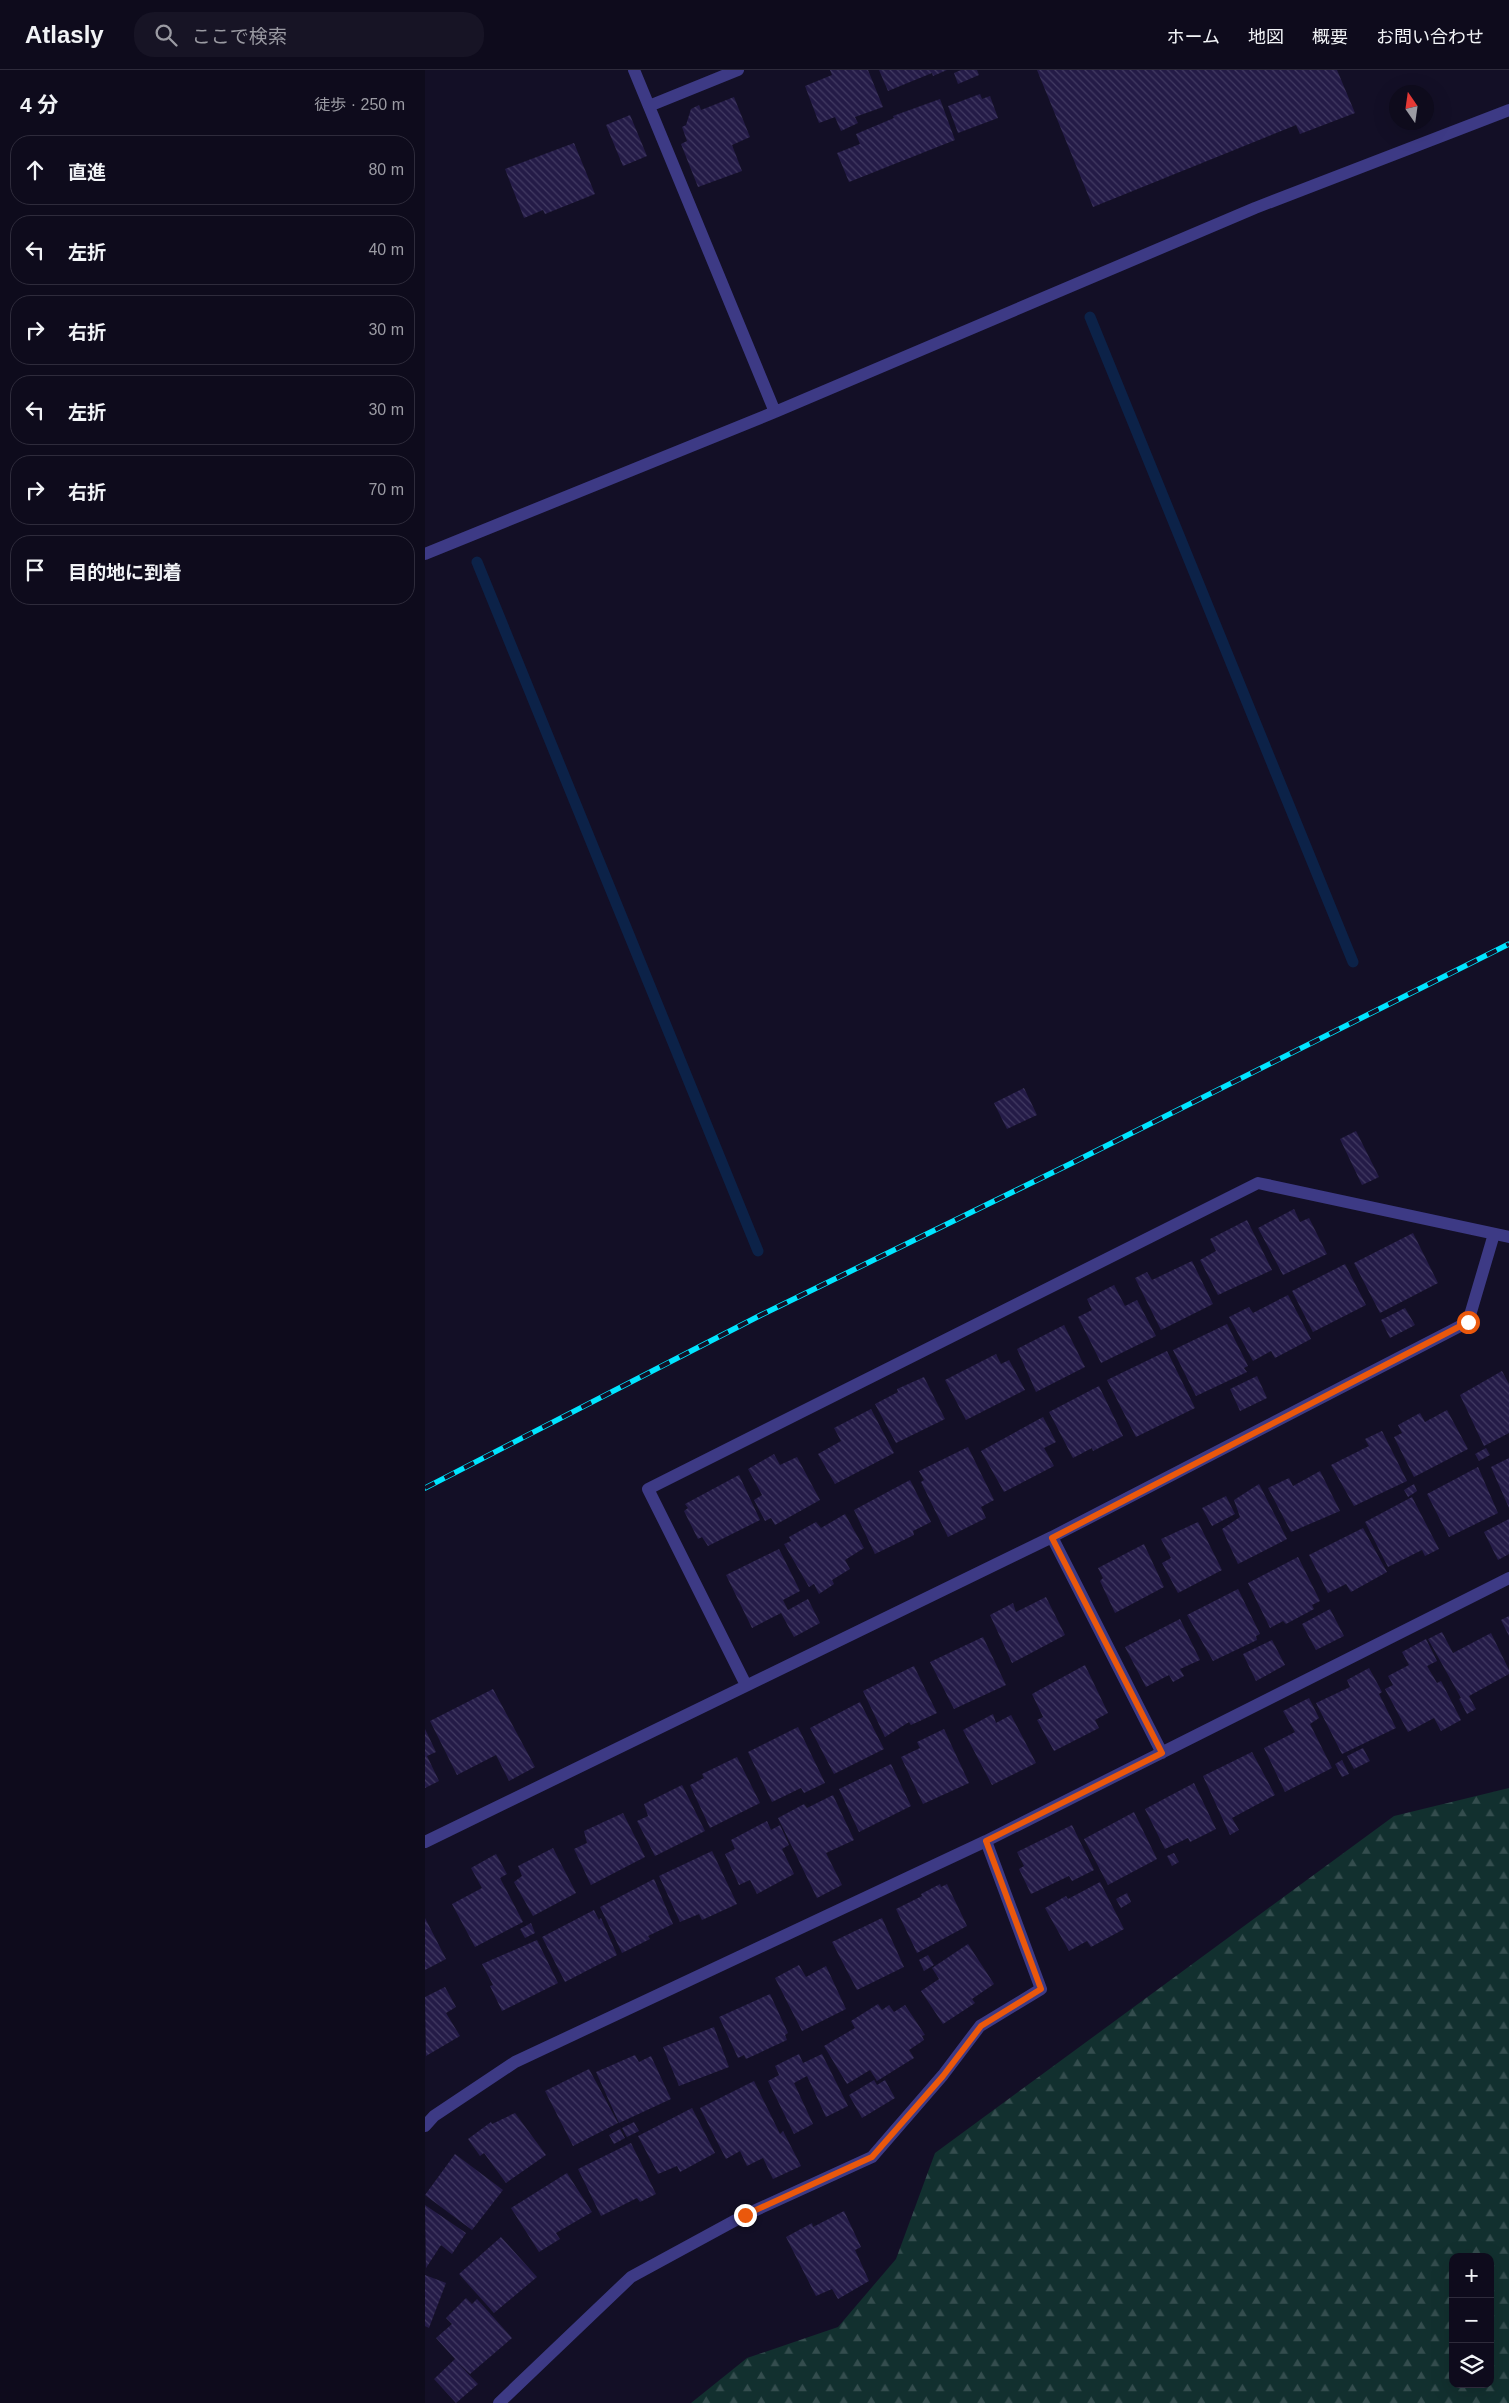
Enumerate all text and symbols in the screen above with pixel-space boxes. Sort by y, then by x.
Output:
search box [134,12,484,57]
text: Atlasly [25,21,104,48]
icon: search [152,21,180,49]
text: ここで検索 [192,26,287,47]
text: ホーム [1167,27,1220,47]
text: 地図 [1248,27,1284,47]
text: 概要 [1312,27,1348,47]
text: お問い合わせ [1376,27,1484,47]
north arrow [1389,85,1434,130]
text: 4 分 [20,93,59,116]
text: 徒歩 · 250 m [314,96,405,113]
icon: ahead [21,156,49,184]
text: 80 m [368,161,404,178]
text: 直進 [68,162,106,183]
icon: left [21,236,49,264]
text: 40 m [368,241,404,258]
text: 左折 [68,242,106,263]
icon: right [21,316,49,344]
text: 30 m [368,321,404,338]
text: 右折 [68,322,106,343]
icon: left [21,396,49,424]
text: 30 m [368,401,404,418]
text: 左折 [68,402,106,423]
icon: right [21,476,49,504]
text: 70 m [368,481,404,498]
text: 右折 [68,482,106,503]
icon: arrive [21,556,49,584]
text: 目的地に到着 [68,562,182,583]
route start [1457,1311,1480,1334]
route end [734,2204,757,2227]
map controls [1449,2253,1494,2388]
button: + [1449,2253,1494,2298]
button: − [1449,2298,1494,2343]
button: layers [1449,2343,1494,2388]

